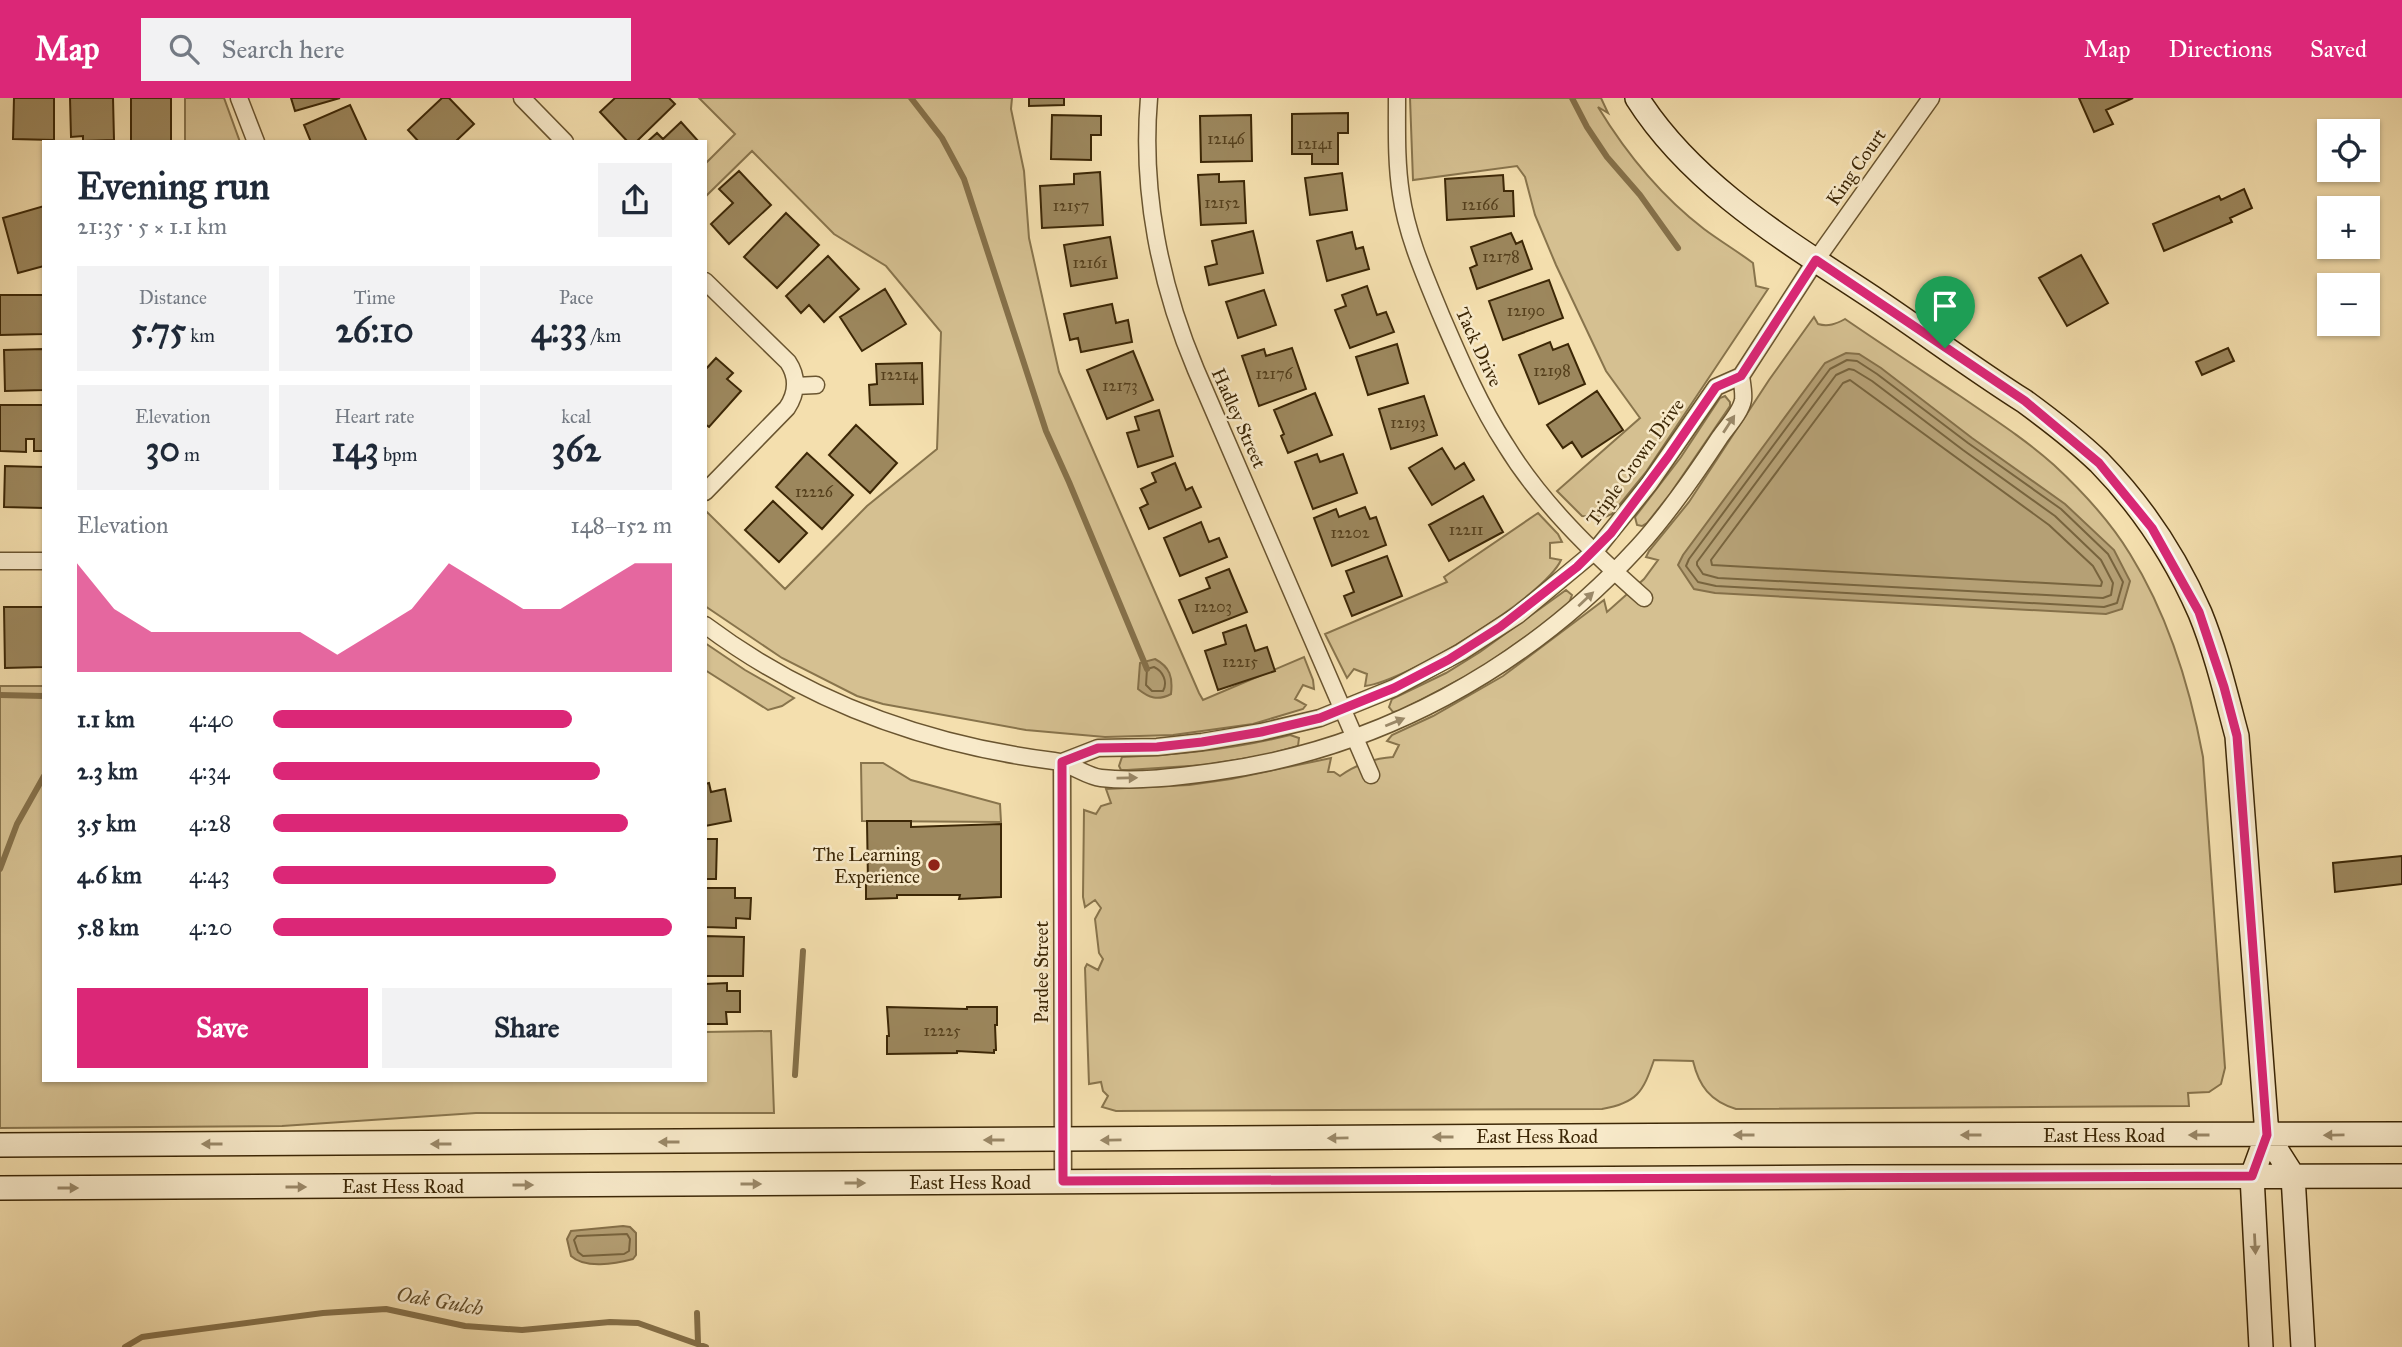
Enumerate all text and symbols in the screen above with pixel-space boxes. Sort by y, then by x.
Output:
search box [141,18,631,81]
text: Map [35,29,99,69]
icon: search [165,30,203,68]
text: Search here [221,33,345,65]
text: Map [2084,34,2131,64]
text: Directions [2169,34,2272,64]
text: Saved [2310,34,2367,64]
map controls [2317,119,2380,336]
button: locate [2317,119,2380,182]
street label: King Court [1821,124,1892,210]
house number: 12146 [1207,129,1246,148]
house number: 12141 [1297,134,1333,153]
text: Evening run [77,163,270,209]
button: share [598,163,672,237]
house number: 12152 [1204,193,1240,212]
house number: 12166 [1462,195,1499,214]
house number: 12157 [1053,196,1089,215]
button: + [2317,196,2380,259]
text: 21:35 · 5 × 1.1 km [77,212,227,240]
house number: 12178 [1482,247,1520,266]
house number: 12161 [1073,253,1107,272]
button: − [2317,273,2380,336]
pin [1915,276,1975,348]
text: Distance [139,286,207,309]
text: Time [353,286,396,309]
text: Pace [559,286,593,309]
icon: arrive [1926,287,1964,325]
house number: 12190 [1507,301,1545,320]
street label: Tack Drive [1451,304,1507,390]
text: 5.75 [131,309,186,352]
text: 26:10 [335,309,414,352]
text: 4:33 [531,309,587,352]
text: km [186,324,215,347]
text: /km [587,324,621,347]
house number: 12198 [1533,361,1571,380]
street label: Hadley Street [1207,364,1271,472]
house number: 12176 [1255,364,1293,383]
house number: 12214 [880,365,919,384]
house number: 12173 [1102,376,1138,395]
street label: Triple Crown Drive [1581,394,1689,530]
text: Elevation [135,405,211,428]
text: Heart rate [335,405,414,428]
text: kcal [561,405,591,428]
house number: 12193 [1390,413,1426,432]
one-way arrow [1723,414,1736,433]
text: 30 [146,428,180,471]
text: 143 [331,428,379,471]
text: 362 [552,428,601,471]
text: m [180,443,200,466]
text: bpm [379,443,418,466]
house number: 12226 [795,482,834,501]
text: Elevation [77,511,168,539]
text: 148–152 m [571,511,672,539]
house number: 12211 [1449,520,1483,539]
house number: 12202 [1330,523,1370,542]
one-way arrow [1577,592,1594,608]
house number: 12203 [1194,597,1232,616]
house number: 12215 [1222,652,1258,671]
text: 1.1 km [77,705,135,733]
text: 4:40 [189,705,234,733]
one-way arrow [1385,716,1406,727]
text: 2.3 km [77,757,138,785]
text: 4:34 [189,757,230,785]
one-way arrow [1116,773,1138,784]
text: 3.5 km [77,809,136,837]
text: 4:28 [189,809,231,837]
place label: The Learning Experience [813,843,920,888]
marker: The Learning Experience [926,857,942,873]
text: 4.6 km [77,861,142,889]
text: 4:43 [189,861,230,889]
text: 5.8 km [77,913,139,941]
text: 4:20 [189,913,232,941]
street label: Pardee Street [1030,921,1053,1023]
button: Save [77,988,368,1068]
button: Share [382,988,672,1068]
house number: 12225 [923,1021,961,1040]
street label: East Hess Road [2043,1124,2165,1147]
street label: East Hess Road [1476,1125,1598,1148]
one-way arrow [1732,1129,1754,1141]
one-way arrow [1960,1129,1982,1141]
one-way arrow [2187,1129,2209,1141]
one-way arrow [2323,1129,2345,1141]
one-way arrow [1431,1131,1453,1143]
one-way arrow [1327,1132,1349,1143]
one-way arrow [1099,1134,1121,1146]
one-way arrow [983,1135,1005,1146]
one-way arrow [657,1136,679,1148]
one-way arrow [201,1138,223,1150]
one-way arrow [430,1138,452,1150]
street label: East Hess Road [909,1171,1031,1194]
street label: East Hess Road [342,1175,464,1198]
one-way arrow [844,1177,866,1189]
one-way arrow [740,1178,762,1190]
one-way arrow [512,1179,534,1191]
one-way arrow [285,1181,307,1193]
one-way arrow [57,1182,79,1194]
one-way arrow [2250,1233,2261,1255]
water label: Oak Gulch [395,1281,485,1321]

